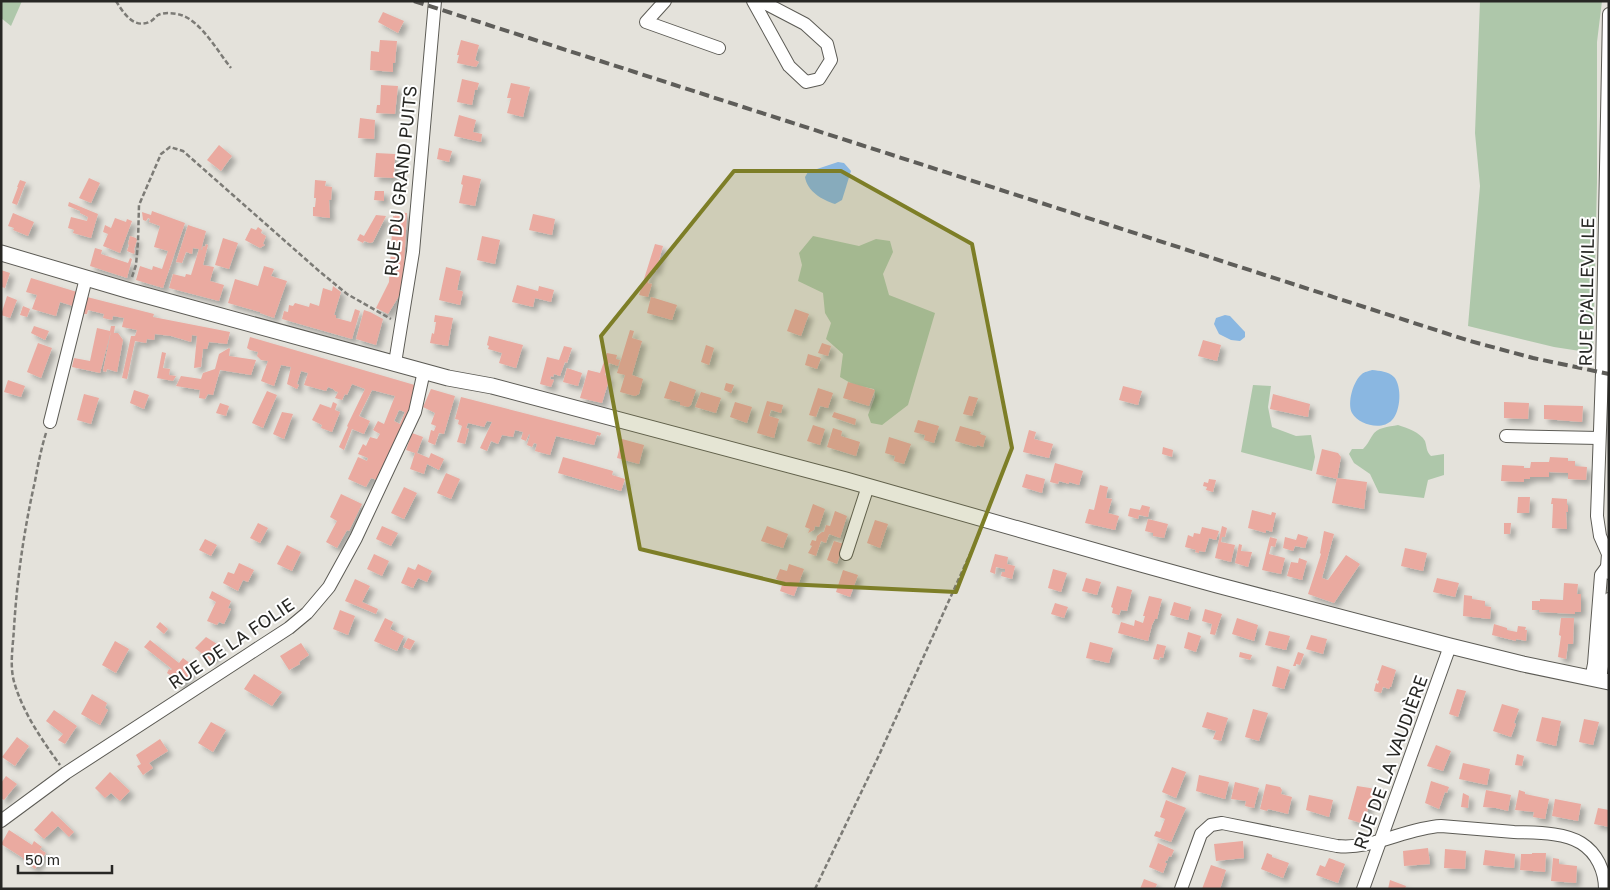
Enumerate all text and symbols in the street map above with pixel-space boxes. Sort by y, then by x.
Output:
street label: RUE DU GRAND PUITS [379,84,421,278]
street label: RUE D'ALLEVILLE [1574,217,1598,367]
street label: RUE DE LA FOLIE [164,593,298,693]
street label: RUE DE LA VAUDIÈRE [1348,672,1432,852]
scale bar [18,842,111,874]
text: 50 m [25,850,60,868]

